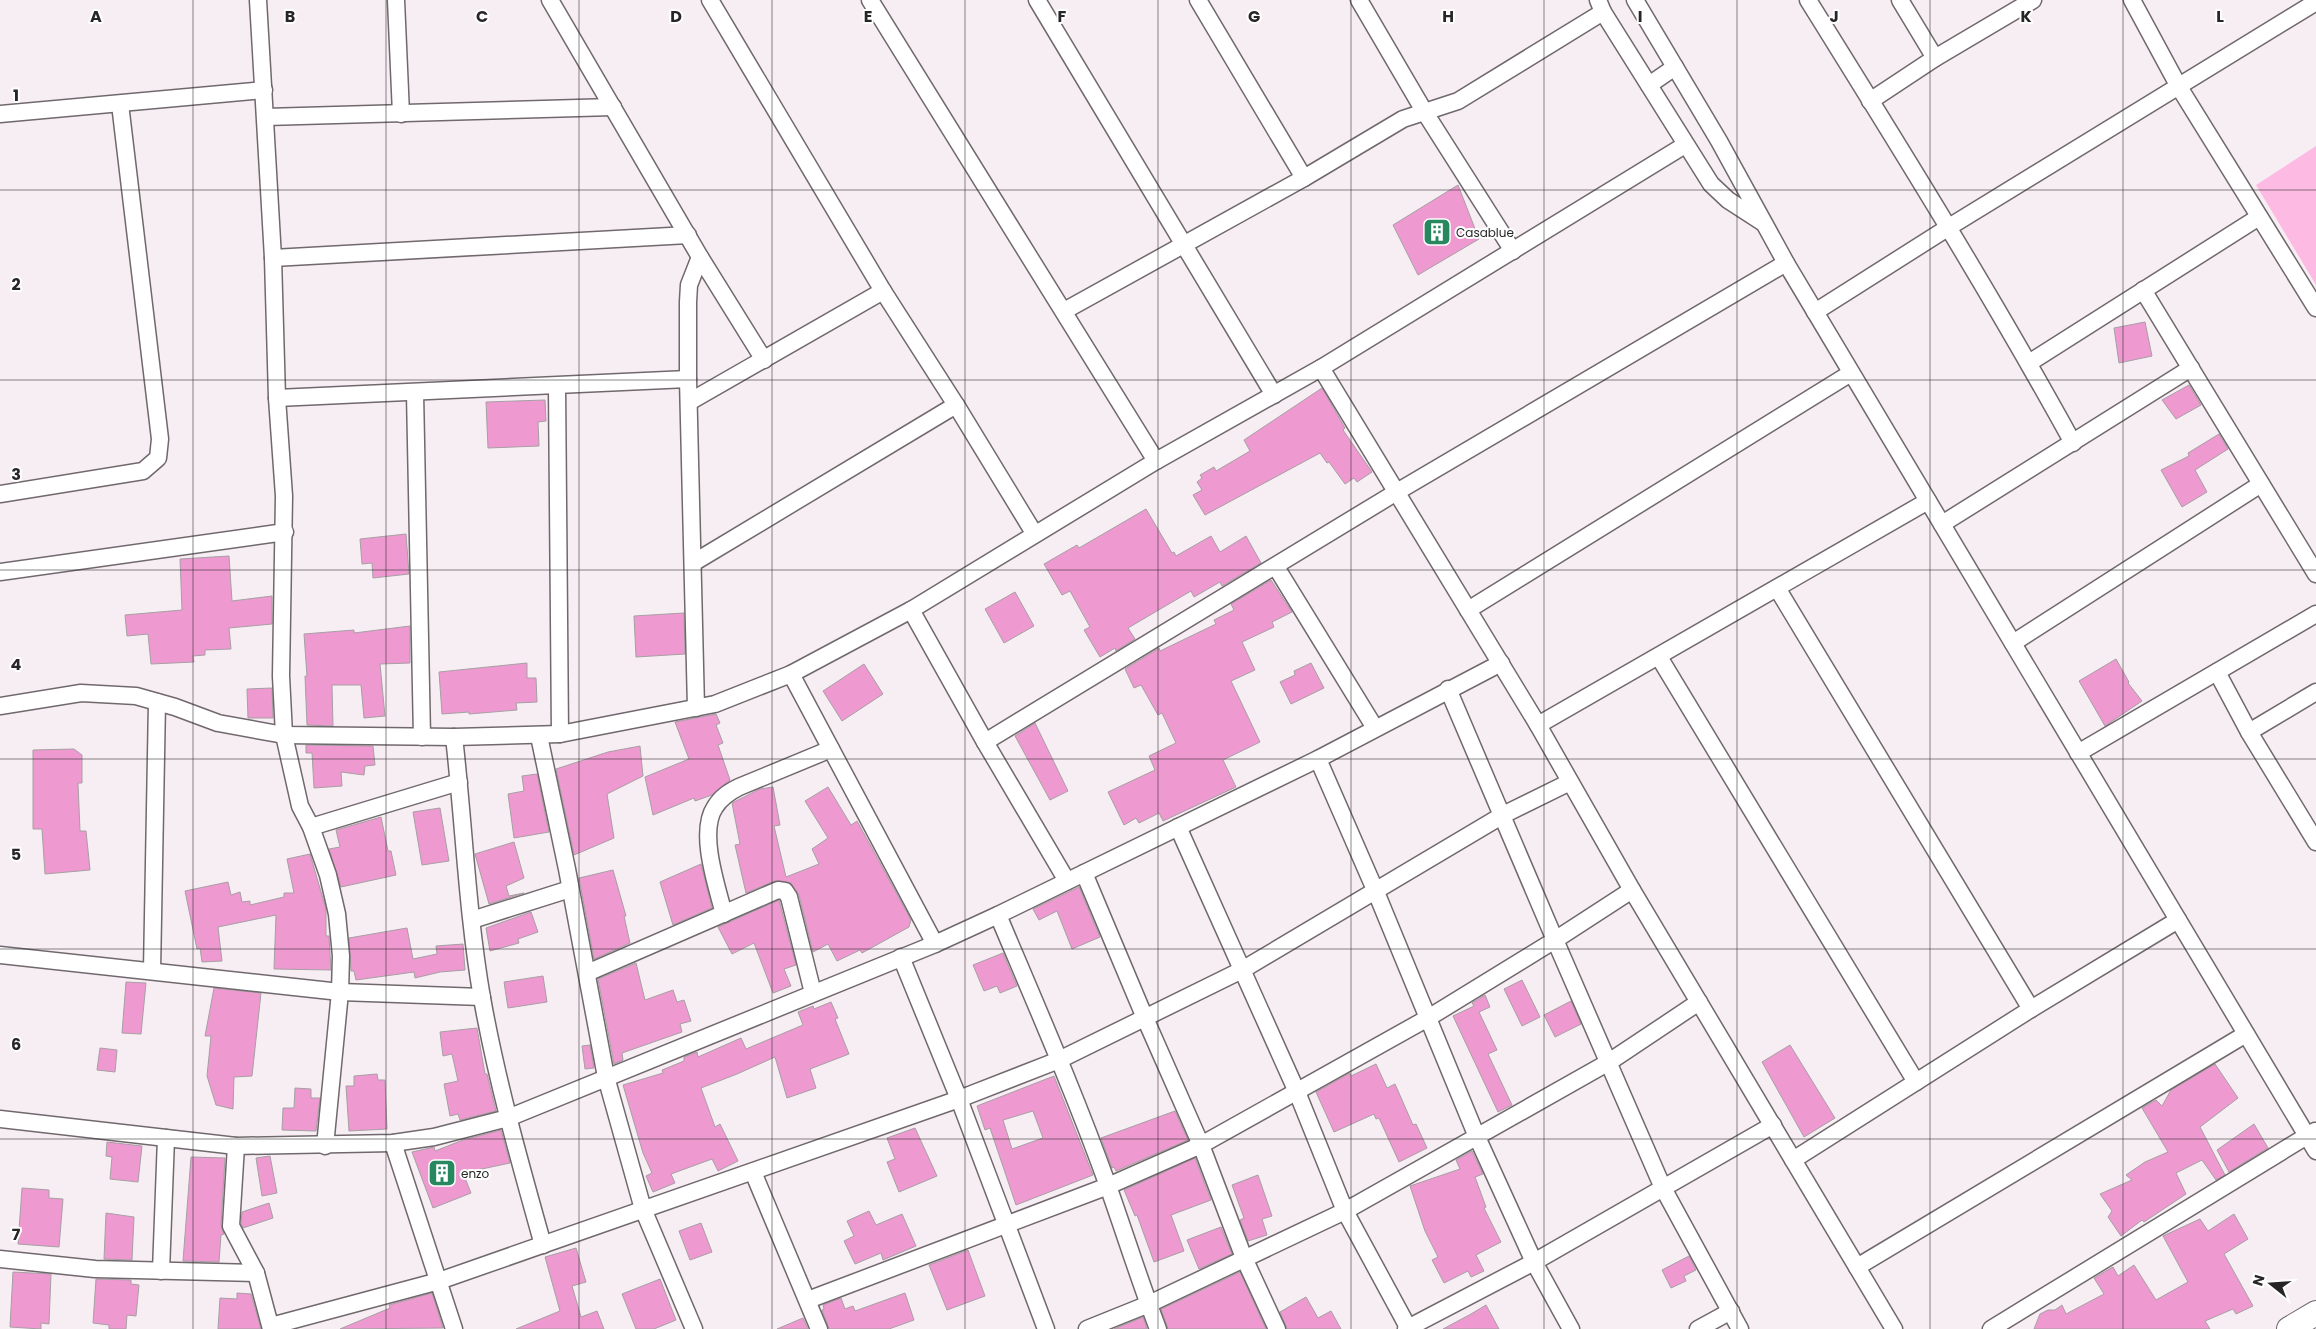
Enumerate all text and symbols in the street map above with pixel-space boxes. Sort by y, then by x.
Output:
text: A [90,5,102,28]
text: B [285,5,295,28]
text: C [476,5,488,28]
text: D [670,5,682,28]
text: E [864,5,872,28]
text: F [1058,5,1067,28]
text: G [1248,5,1260,28]
text: H [1442,5,1454,28]
text: I [1638,5,1642,28]
text: J [1829,5,1839,28]
text: K [2020,5,2032,28]
text: L [2216,5,2224,28]
text: 1 [13,84,19,107]
building icon: Casablue [1422,217,1452,247]
place label: Casablue [1456,224,1514,241]
text: 2 [11,273,21,296]
text: 3 [11,463,21,486]
text: 4 [11,653,22,676]
text: 5 [11,843,21,866]
text: 6 [11,1033,21,1056]
building icon: enzo [427,1158,457,1188]
place label: enzo [461,1165,490,1182]
text: 7 [12,1223,21,1246]
north arrow [2246,1259,2296,1309]
text: N [2247,1272,2270,1288]

